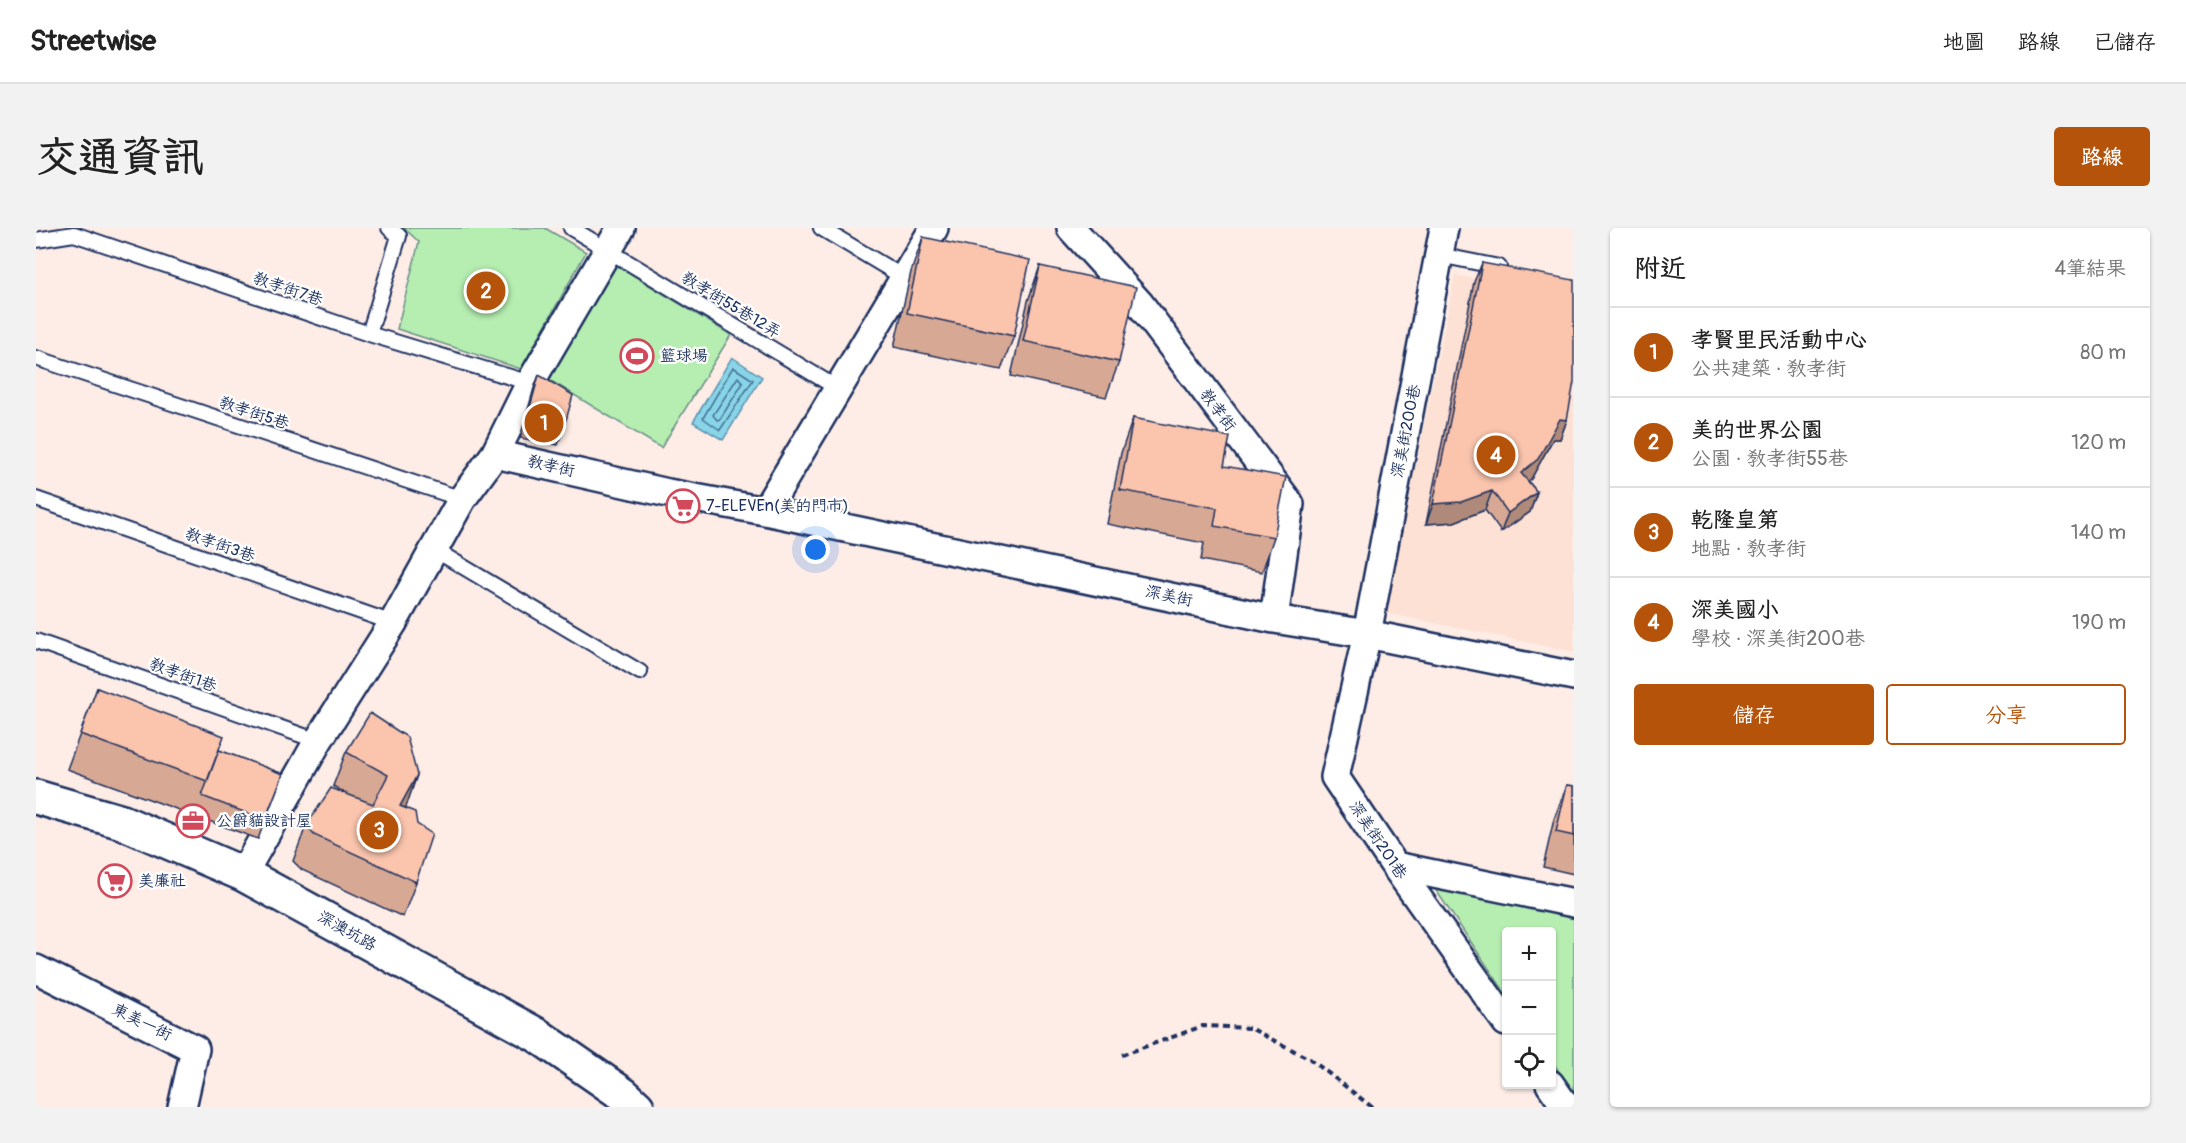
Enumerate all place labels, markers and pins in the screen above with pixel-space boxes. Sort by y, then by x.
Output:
pin: 2 [466,268,506,314]
sports icon: 籃球場 [619,338,655,374]
place label: 籃球場 [660,346,708,366]
pin: 1 [524,400,564,446]
pin: 4 [1476,432,1516,478]
supermarket icon: 7-ELEVEn(美的門市) [665,488,701,524]
place label: 7-ELEVEn(美的門市) [706,496,849,516]
office icon: 公爵貓設計屋 [175,803,211,839]
pin: 3 [360,808,398,852]
place label: 公爵貓設計屋 [216,811,312,831]
supermarket icon: 美廉社 [97,863,133,899]
place label: 美廉社 [138,871,186,891]

